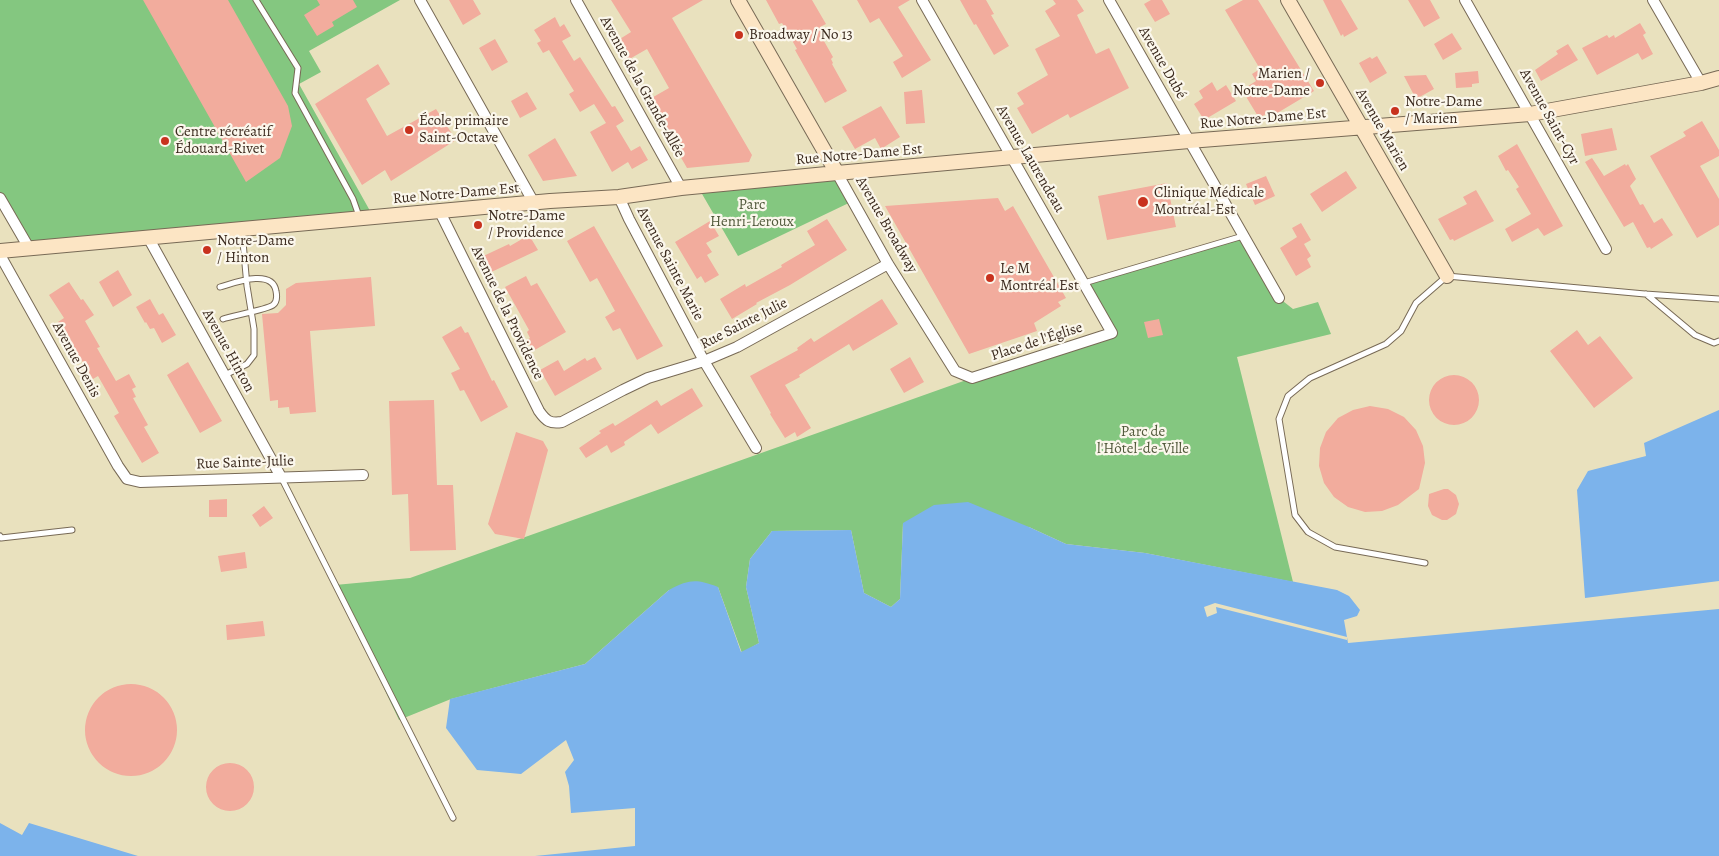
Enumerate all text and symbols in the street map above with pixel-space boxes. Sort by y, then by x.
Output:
street label: Avenue de la Grande-Allée [596,13,688,161]
street label: Avenue Dubé [1134,24,1190,102]
place label: Broadway / No 13 [749,26,853,44]
marker: Broadway / No 13 [733,29,745,41]
place label: Marien / Notre-Dame [1233,65,1310,100]
street label: Avenue Saint-Cyr [1515,66,1583,168]
marker: Marien / Notre-Dame [1314,77,1326,89]
street label: Avenue Marien [1351,86,1413,174]
place label: Notre-Dame / Marien [1405,93,1482,128]
street label: Avenue Laurendeau [992,102,1068,216]
street label: Rue Notre-Dame Est [1199,105,1327,133]
marker: Notre-Dame / Marien [1389,105,1401,117]
place label: École primaire Saint-Octave [419,112,508,147]
place label: Centre récréatif Édouard-Rivet [175,123,271,158]
marker: École primaire Saint-Octave [403,124,415,136]
marker: Centre récréatif Édouard-Rivet [159,135,171,147]
street label: Rue Notre-Dame Est [795,141,923,169]
street label: Avenue Broadway [851,174,921,276]
street label: Rue Notre-Dame Est [392,180,520,208]
place label: Clinique Médicale Montréal-Est [1154,184,1264,219]
marker: Clinique Médicale Montréal-Est [1136,195,1150,209]
park label: Parc Henri-Leroux [710,196,794,231]
street label: Avenue Sainte Marie [633,204,707,324]
place label: Notre-Dame / Providence [488,207,565,242]
marker: Notre-Dame / Providence [472,219,484,231]
place label: Notre-Dame / Hinton [217,232,294,267]
street label: Avenue de la Providence [467,243,547,383]
marker: Notre-Dame / Hinton [201,244,213,256]
place label: Le M Montréal Est [1000,260,1079,295]
marker: Le M Montréal Est [984,272,996,284]
street label: Rue Sainte Julie [697,294,791,354]
street label: Avenue Hinton [198,306,258,396]
street label: Avenue Denis [48,319,104,401]
street label: Place de l'Église [989,319,1085,365]
park label: Parc de l'Hôtel-de-Ville [1097,423,1189,458]
street label: Rue Sainte-Julie [196,452,294,474]

